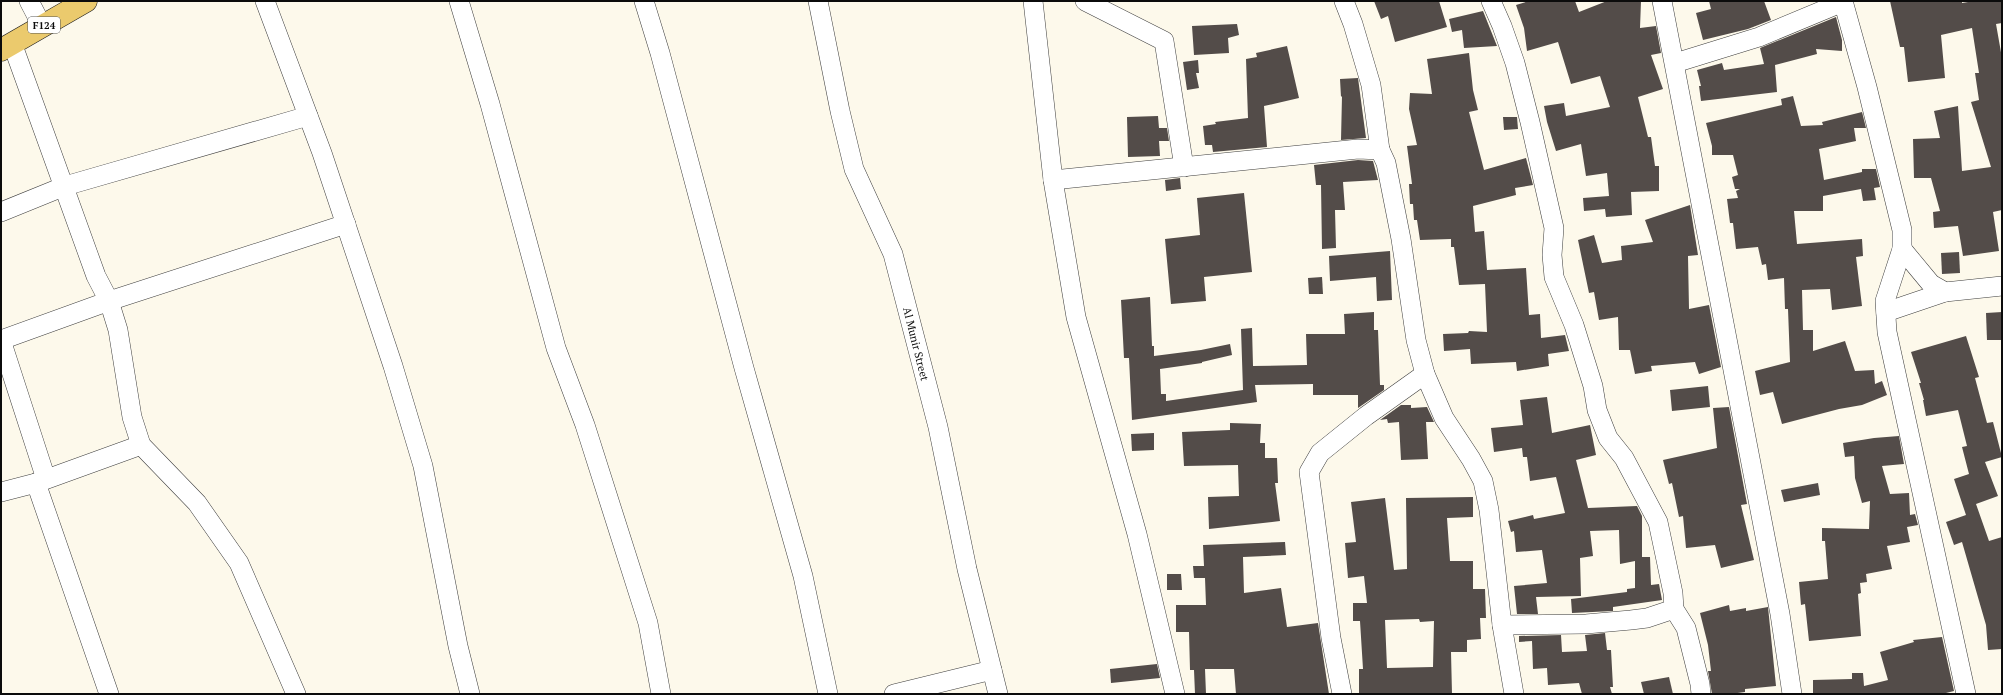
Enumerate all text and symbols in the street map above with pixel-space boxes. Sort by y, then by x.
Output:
road number: F124 [28,17,60,33]
street label: Al Munir Street [900,306,932,382]

